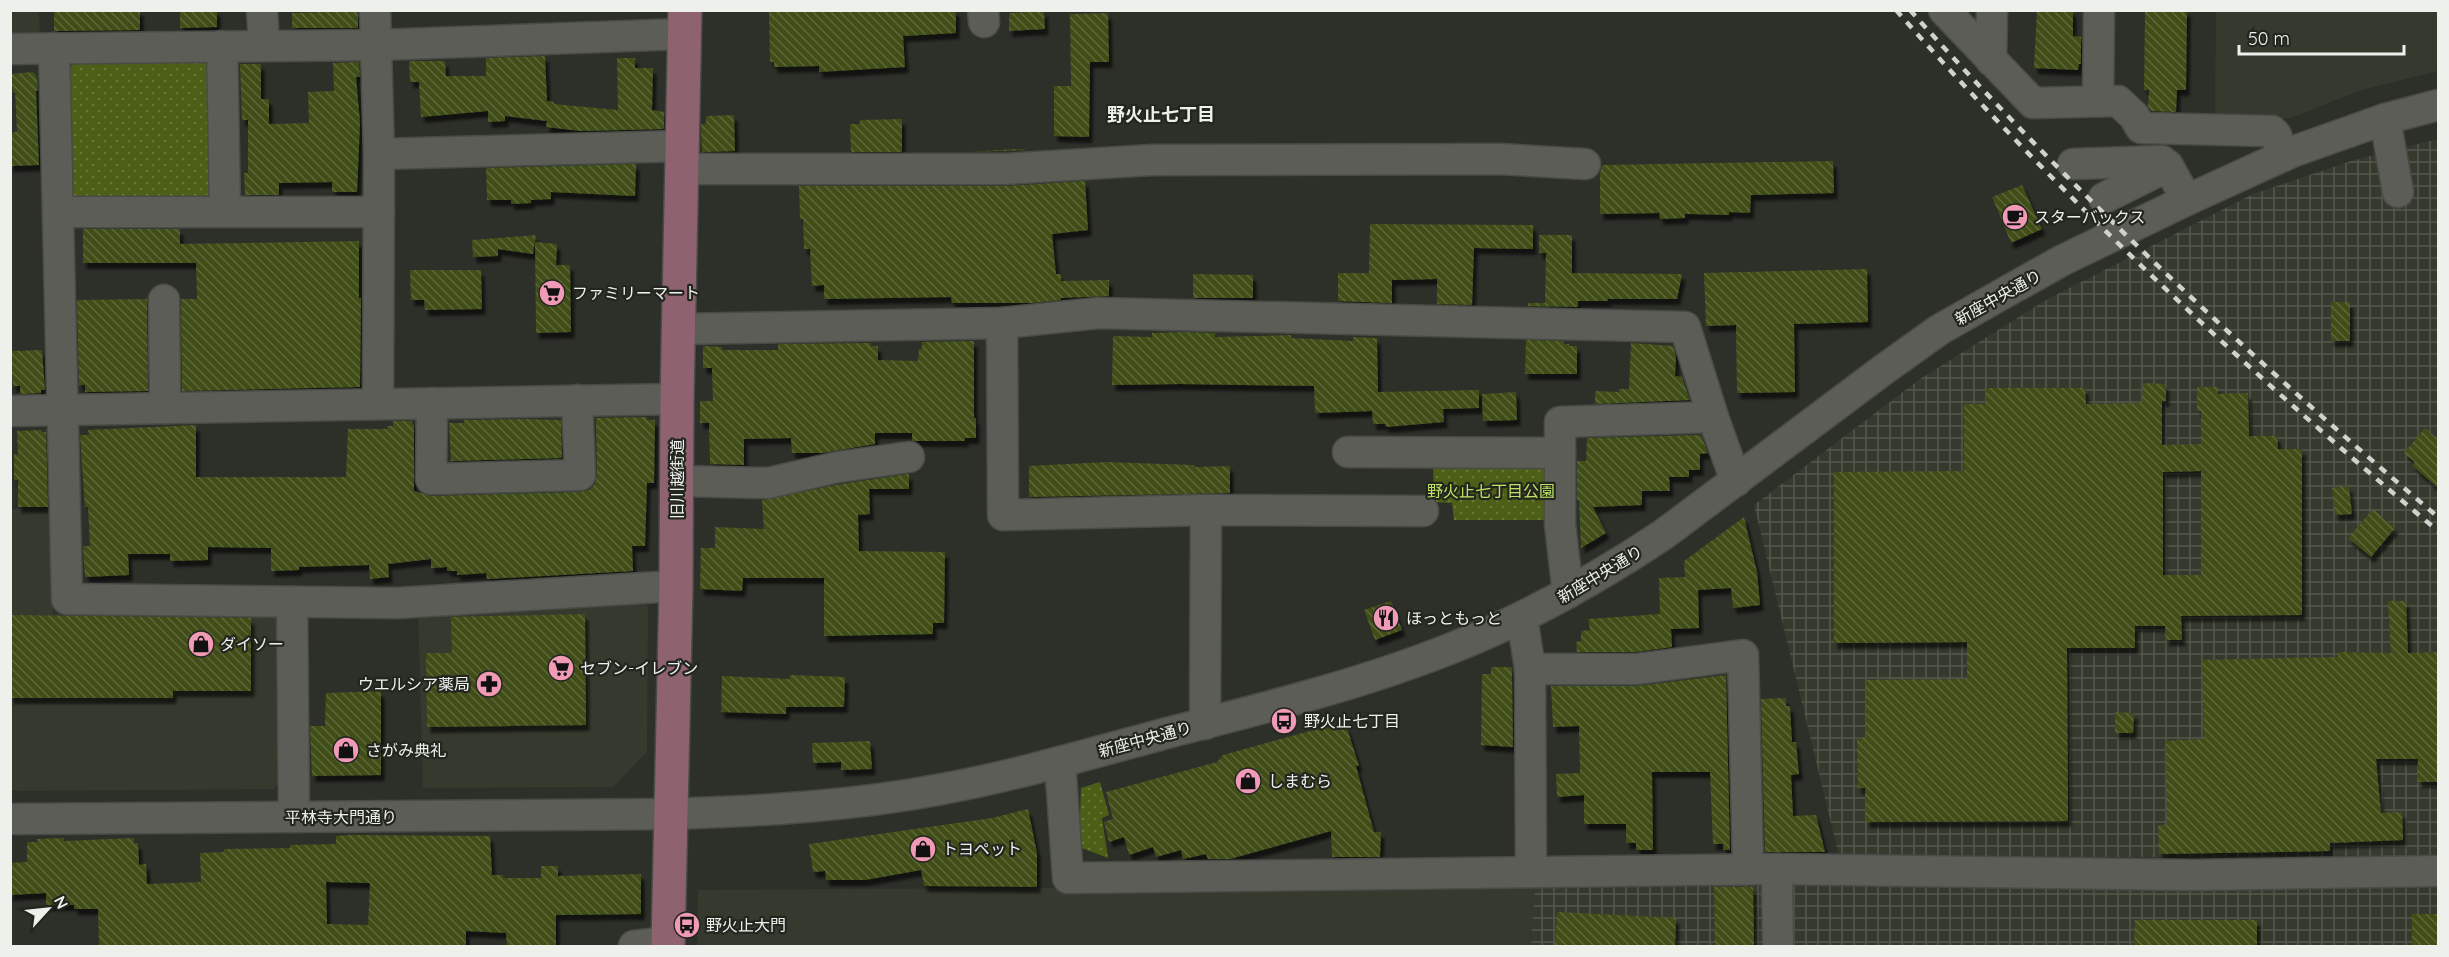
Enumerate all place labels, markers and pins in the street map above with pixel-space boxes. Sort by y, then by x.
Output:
cafe icon: スターバックス [2000,202,2030,232]
place label: スターバックス [2034,207,2145,227]
supermarket icon: ファミリーマート [537,278,567,308]
place label: ファミリーマート [572,283,700,303]
restaurant icon: ほっともっと [1371,603,1401,633]
place label: ほっともっと [1406,608,1502,628]
shop icon: ダイソー [186,629,216,659]
place label: ダイソー [220,634,284,654]
supermarket icon: セブン-イレブン [546,653,576,683]
place label: セブン-イレブン [580,658,698,678]
pharmacy icon: ウエルシア薬局 [474,669,504,699]
place label: ウエルシア薬局 [358,674,470,694]
bus stop icon: 野火止七丁目 [1269,706,1299,736]
place label: 野火止七丁目 [1304,711,1400,731]
shop icon: さがみ典礼 [331,735,361,765]
place label: さがみ典礼 [366,740,446,760]
shop icon: しまむら [1233,766,1263,796]
place label: しまむら [1268,771,1332,791]
shop icon: トヨペット [908,834,938,864]
place label: トヨペット [942,839,1022,859]
bus stop icon: 野火止大門 [672,910,702,940]
place label: 野火止大門 [706,915,786,935]

